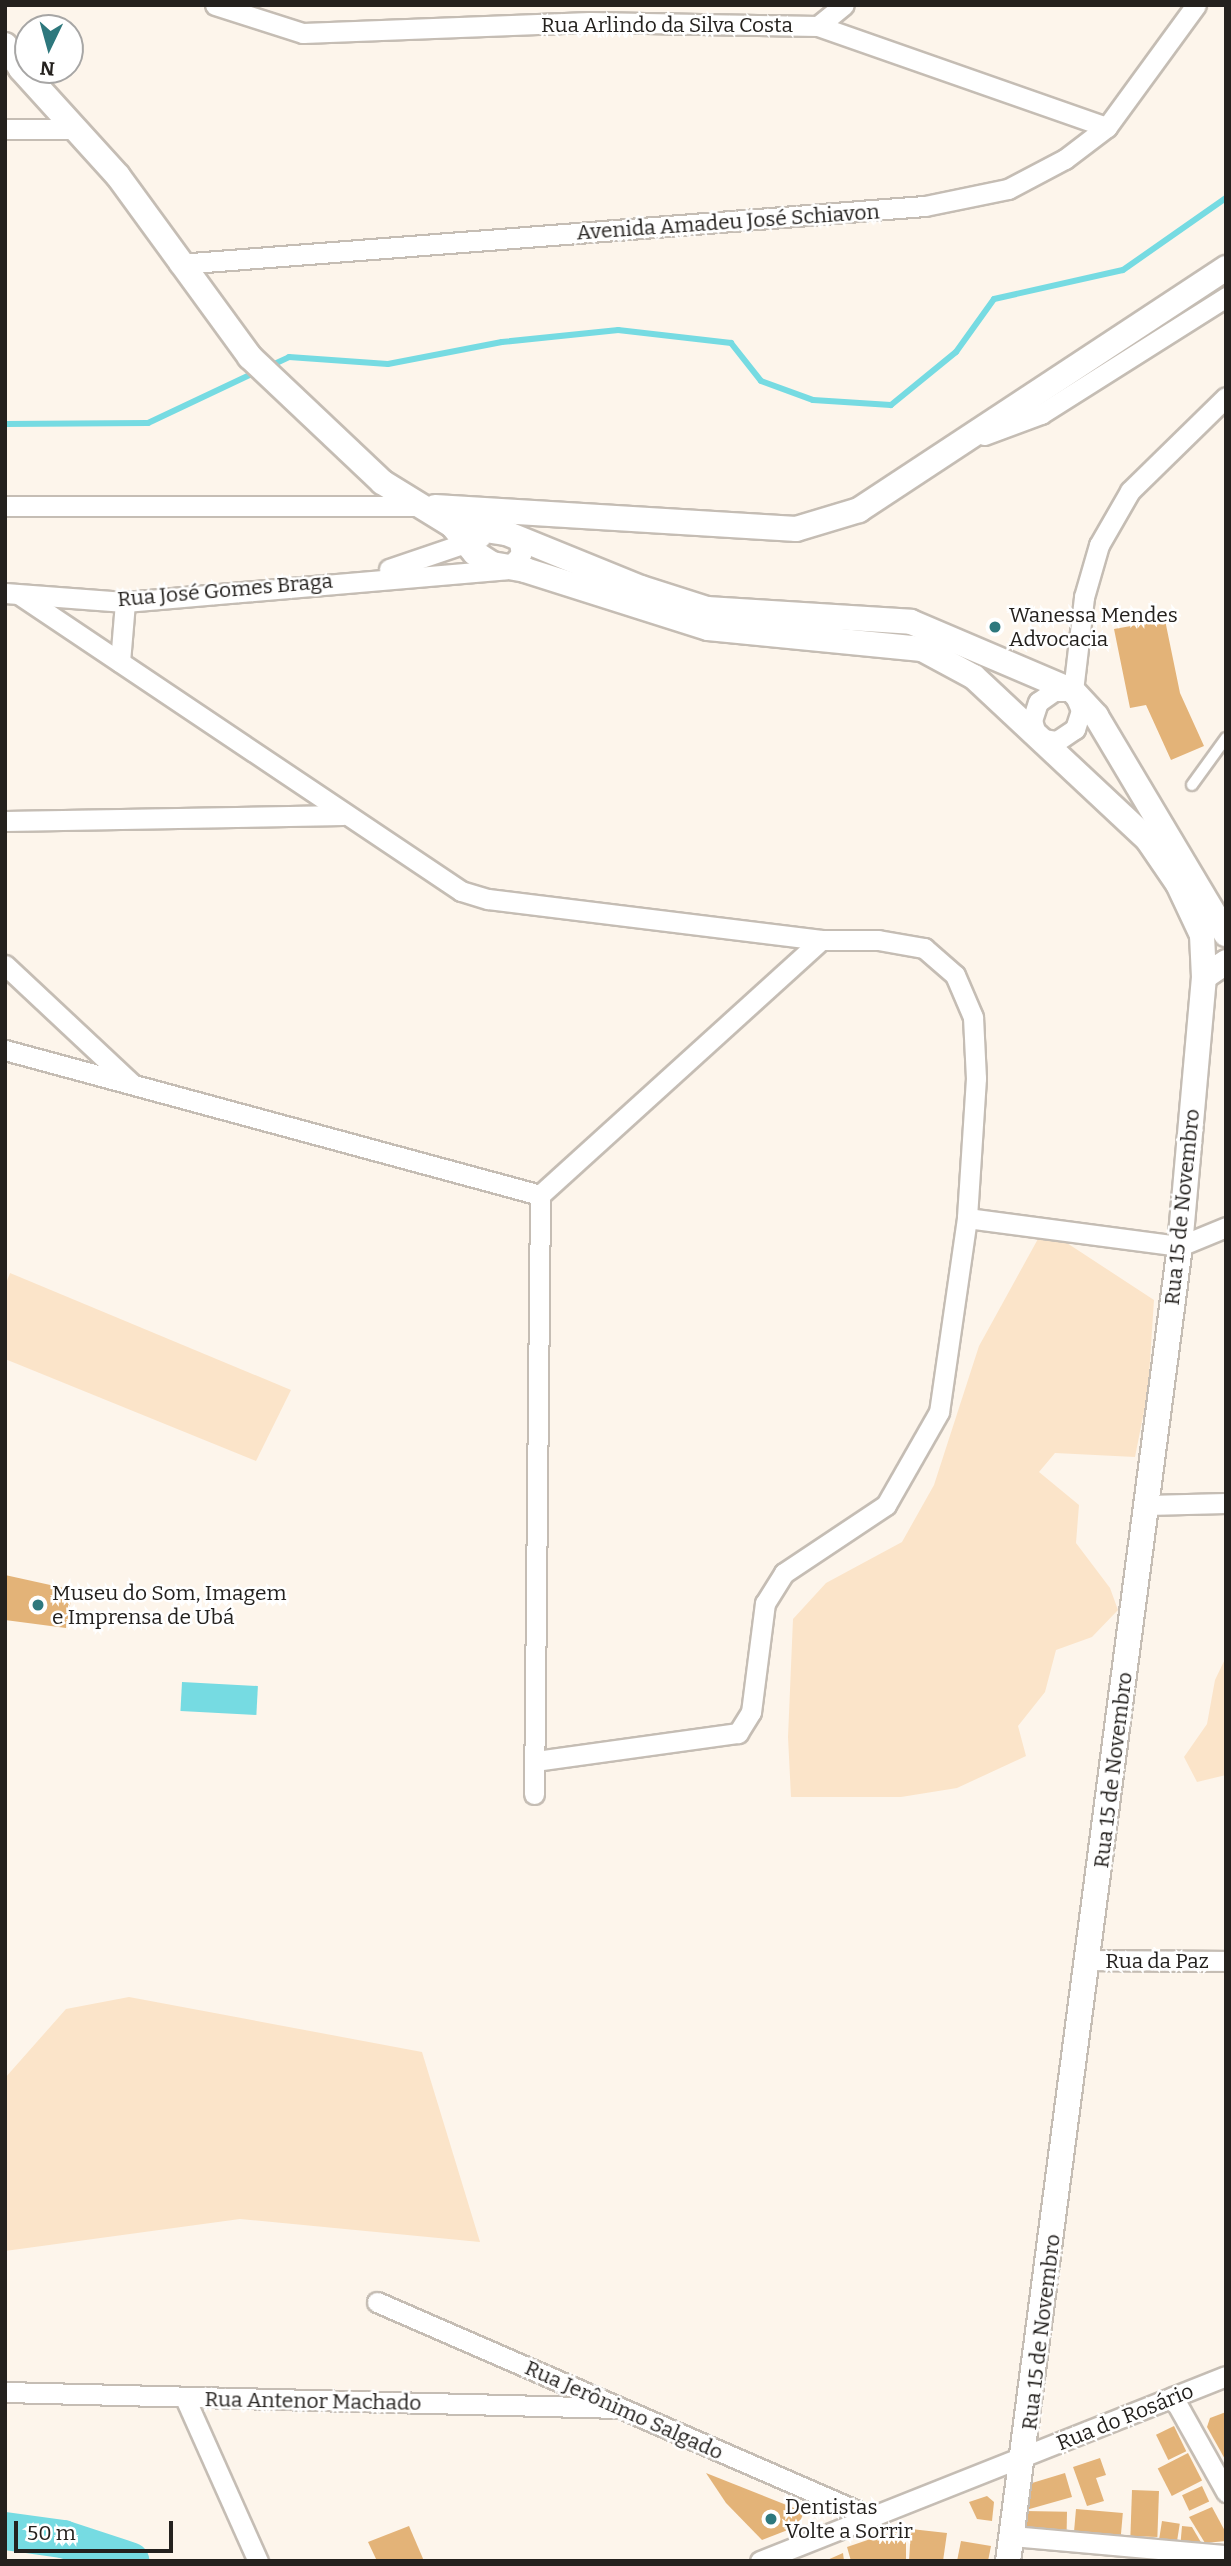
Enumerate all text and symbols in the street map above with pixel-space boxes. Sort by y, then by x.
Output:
street label: Rua Arlindo da Silva Costa [541,12,793,38]
north arrow [14,14,84,84]
text: N [39,56,56,81]
street label: Avenida Amadeu José Schiavon [576,199,880,245]
street label: Rua José Gomes Braga [116,568,334,612]
place label: Wanessa Mendes Advocacia [1009,602,1178,652]
marker: Wanessa Mendes Advocacia [987,619,1003,635]
street label: Rua 15 de Novembro [1159,1108,1205,1306]
place label: Museu do Som, Imagem e Imprensa de Ubá [52,1580,287,1630]
marker: Museu do Som, Imagem e Imprensa de Ubá [30,1597,46,1613]
street label: Rua 15 de Novembro [1088,1670,1138,1870]
street label: Rua da Paz [1105,1948,1209,1974]
street label: Rua 15 de Novembro [1016,2232,1066,2432]
street label: Rua Jerônimo Salgado [521,2355,727,2465]
street label: Rua do Rosário [1053,2378,1197,2456]
street label: Rua Antenor Machado [204,2387,422,2415]
place label: Dentistas Volte a Sorrir [785,2494,913,2544]
scale bar [18,2506,177,2550]
marker: Dentistas Volte a Sorrir [763,2511,779,2527]
text: 50 m [27,2520,76,2546]

